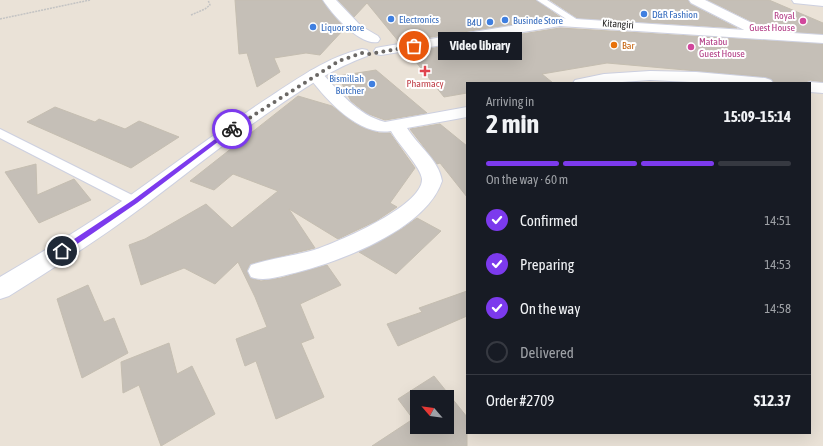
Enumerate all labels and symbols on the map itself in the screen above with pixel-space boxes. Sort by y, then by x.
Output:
marker: D&R Fashion [639,9,649,19]
place label: D&R Fashion [652,9,698,20]
place label: Royal Guest House [749,10,795,33]
marker: Electronics [386,14,396,24]
place label: Electronics [399,14,439,25]
marker: Businde Store [500,15,510,25]
place label: Businde Store [513,15,564,26]
marker: Royal Guest House [798,16,808,26]
place label: B4U [467,17,482,28]
marker: B4U [485,17,495,27]
street label: Kitangiri [602,17,634,31]
marker: Liquor store [308,22,318,32]
place label: Liquor store [321,22,365,33]
pin [397,29,431,63]
callout: Video library [438,32,522,60]
place label: Matabu Guest House [699,36,745,59]
marker: Bar [609,40,619,50]
place label: Bar [622,40,635,51]
marker: Matabu Guest House [686,42,696,52]
marker: Pharmacy [420,66,430,76]
place label: Bismillah Butcher [329,73,365,96]
place label: Pharmacy [406,78,444,89]
marker: Bismillah Butcher [367,79,377,89]
courier [212,109,252,149]
pin [45,234,79,268]
north arrow [410,390,454,434]

